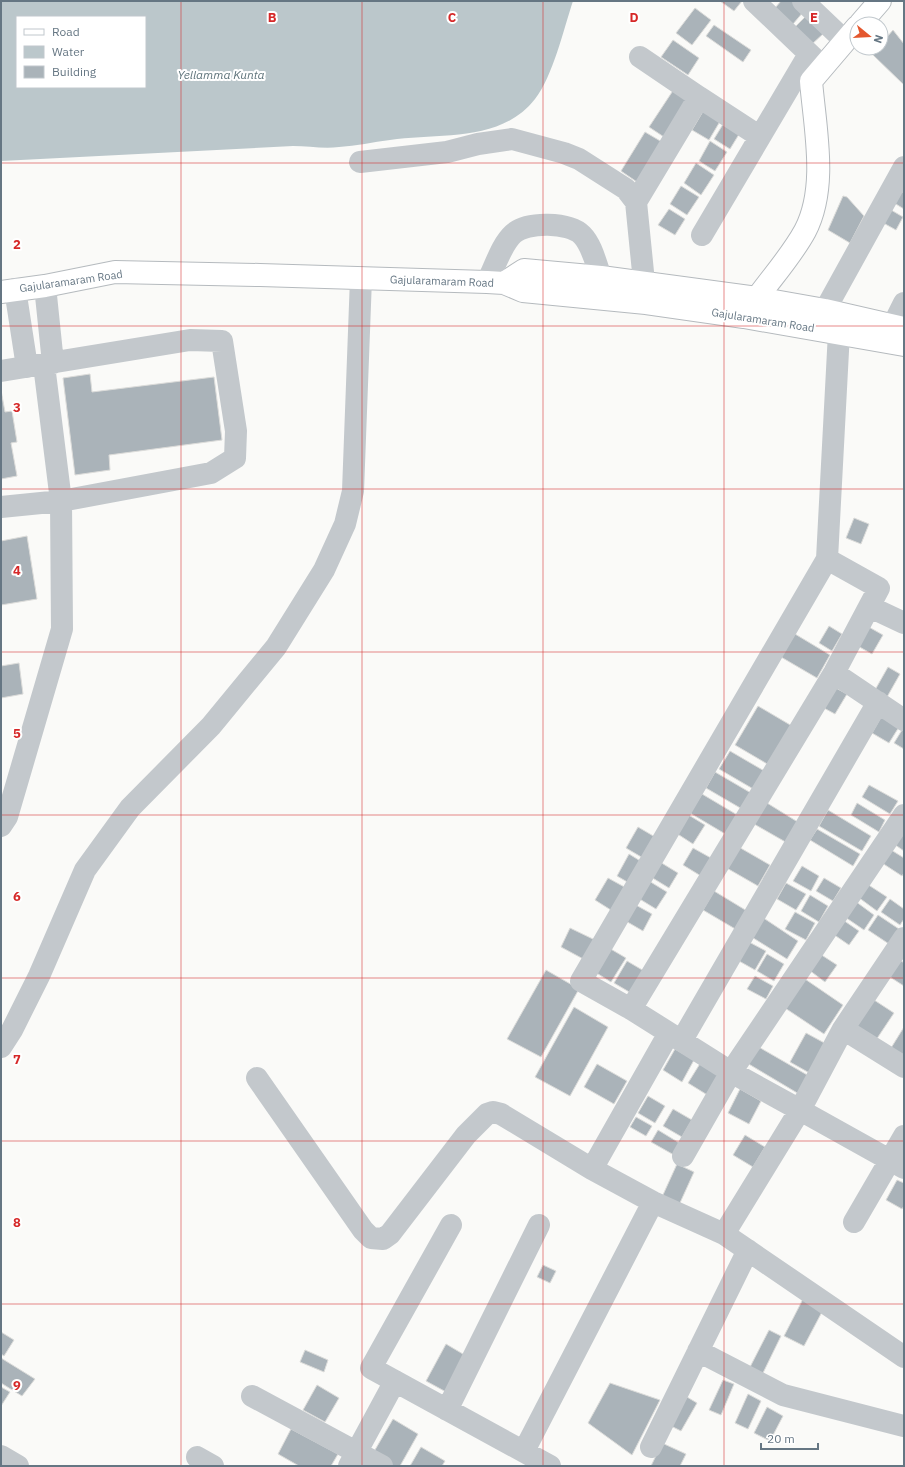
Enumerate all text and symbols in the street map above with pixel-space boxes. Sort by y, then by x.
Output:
text: B [268,9,277,26]
text: C [448,9,457,26]
text: D [629,9,639,26]
text: E [810,9,818,26]
legend [16,16,146,88]
north arrow [849,16,889,56]
text: Road [52,24,80,39]
text: N [871,33,886,45]
text: Water [52,44,85,59]
text: Building [52,64,97,79]
water label: Yellamma Kunta [177,67,265,82]
text: 2 [13,236,21,253]
street label: Gajularamaram Road [18,267,124,295]
street label: Gajularamaram Road [390,272,494,290]
street label: Gajularamaram Road [710,305,816,335]
text: 3 [13,399,21,416]
text: 4 [13,562,21,579]
text: 5 [13,725,21,742]
text: 6 [13,888,21,905]
text: 7 [13,1051,21,1068]
text: 8 [13,1214,21,1231]
text: 9 [13,1377,21,1394]
scale bar [761,1425,818,1451]
text: 20 m [767,1431,795,1446]

